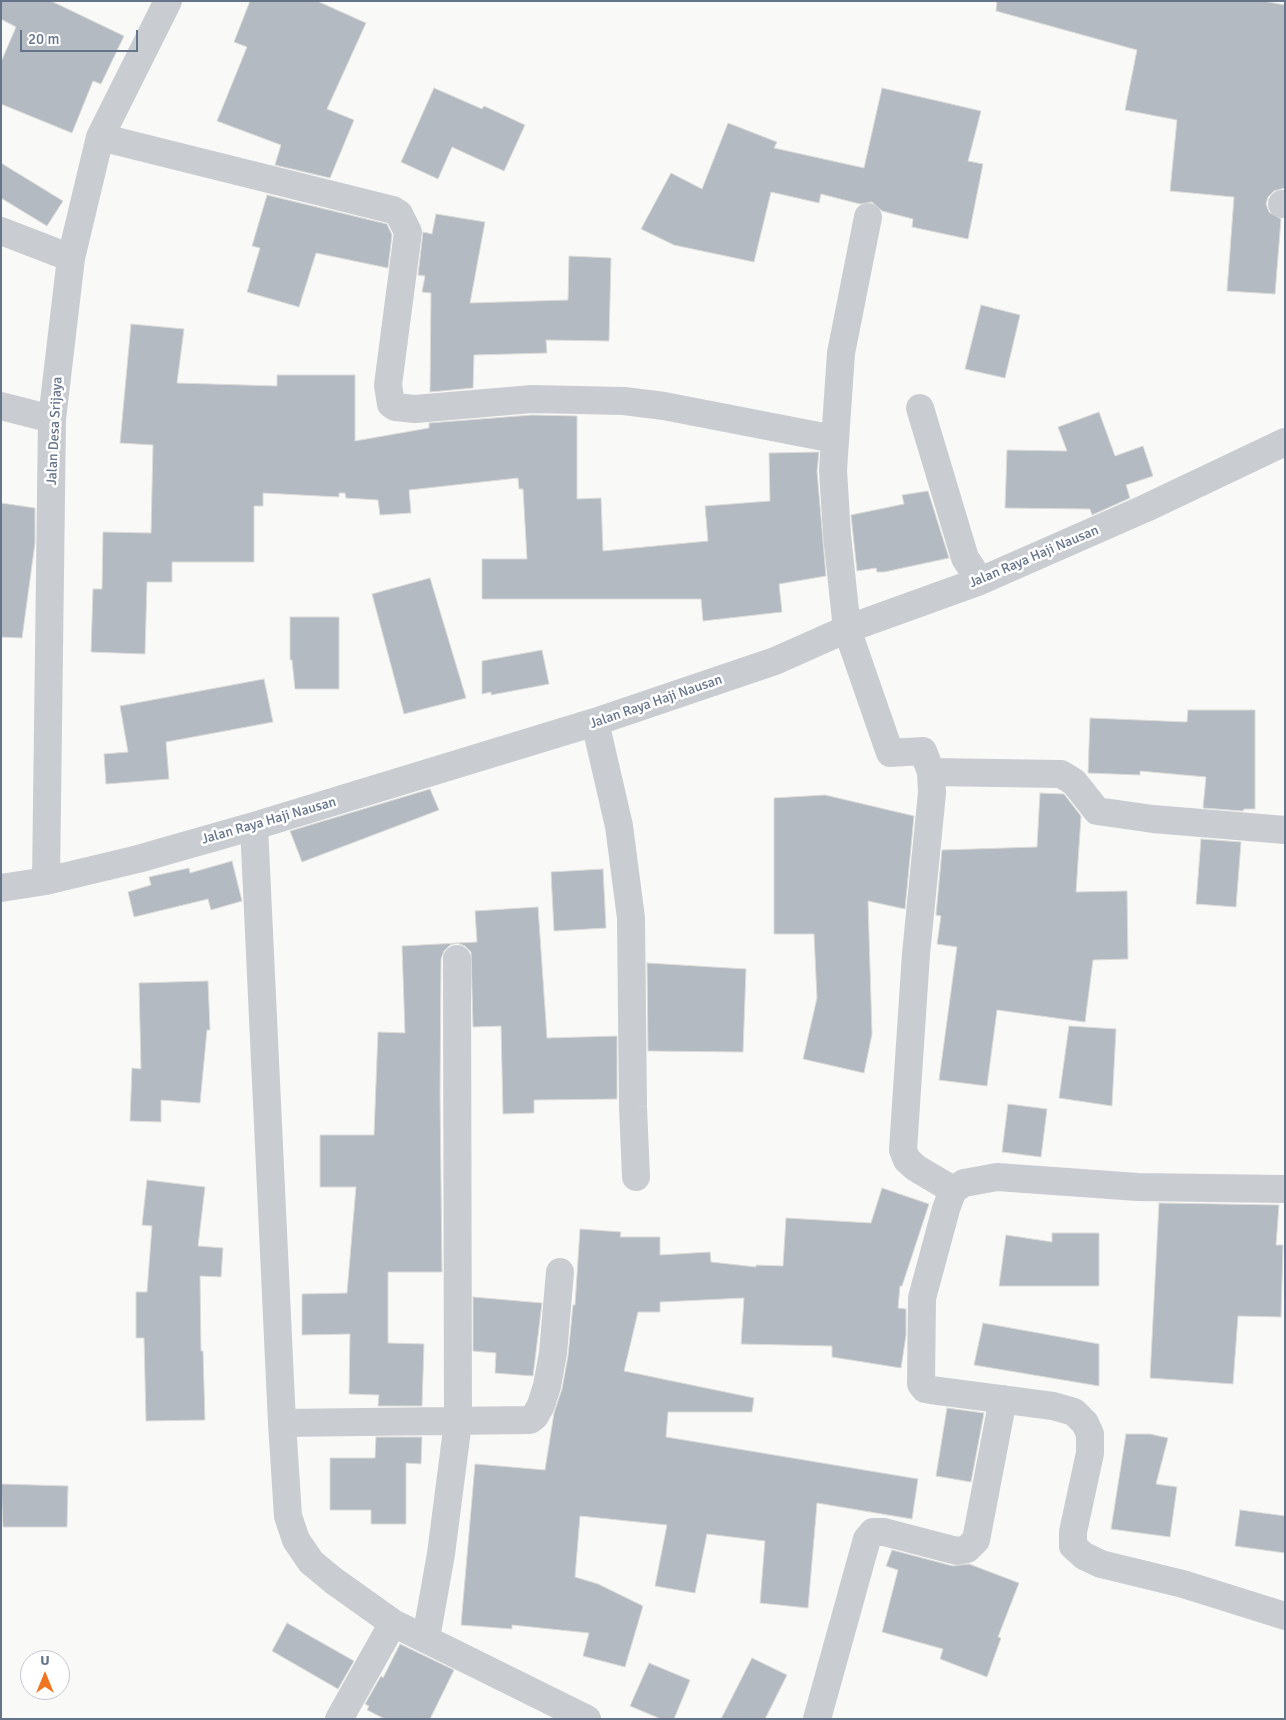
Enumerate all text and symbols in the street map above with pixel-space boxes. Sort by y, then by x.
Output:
scale bar [22,20,140,52]
text: 20 m [28,30,59,48]
street label: Jalan Desa Srijaya [44,376,66,486]
street label: Jalan Raya Haji Nausan [967,522,1101,592]
street label: Jalan Raya Haji Nausan [587,671,725,733]
street label: Jalan Raya Haji Nausan [200,794,338,848]
north arrow [20,1650,70,1700]
text: U [40,1652,50,1669]

